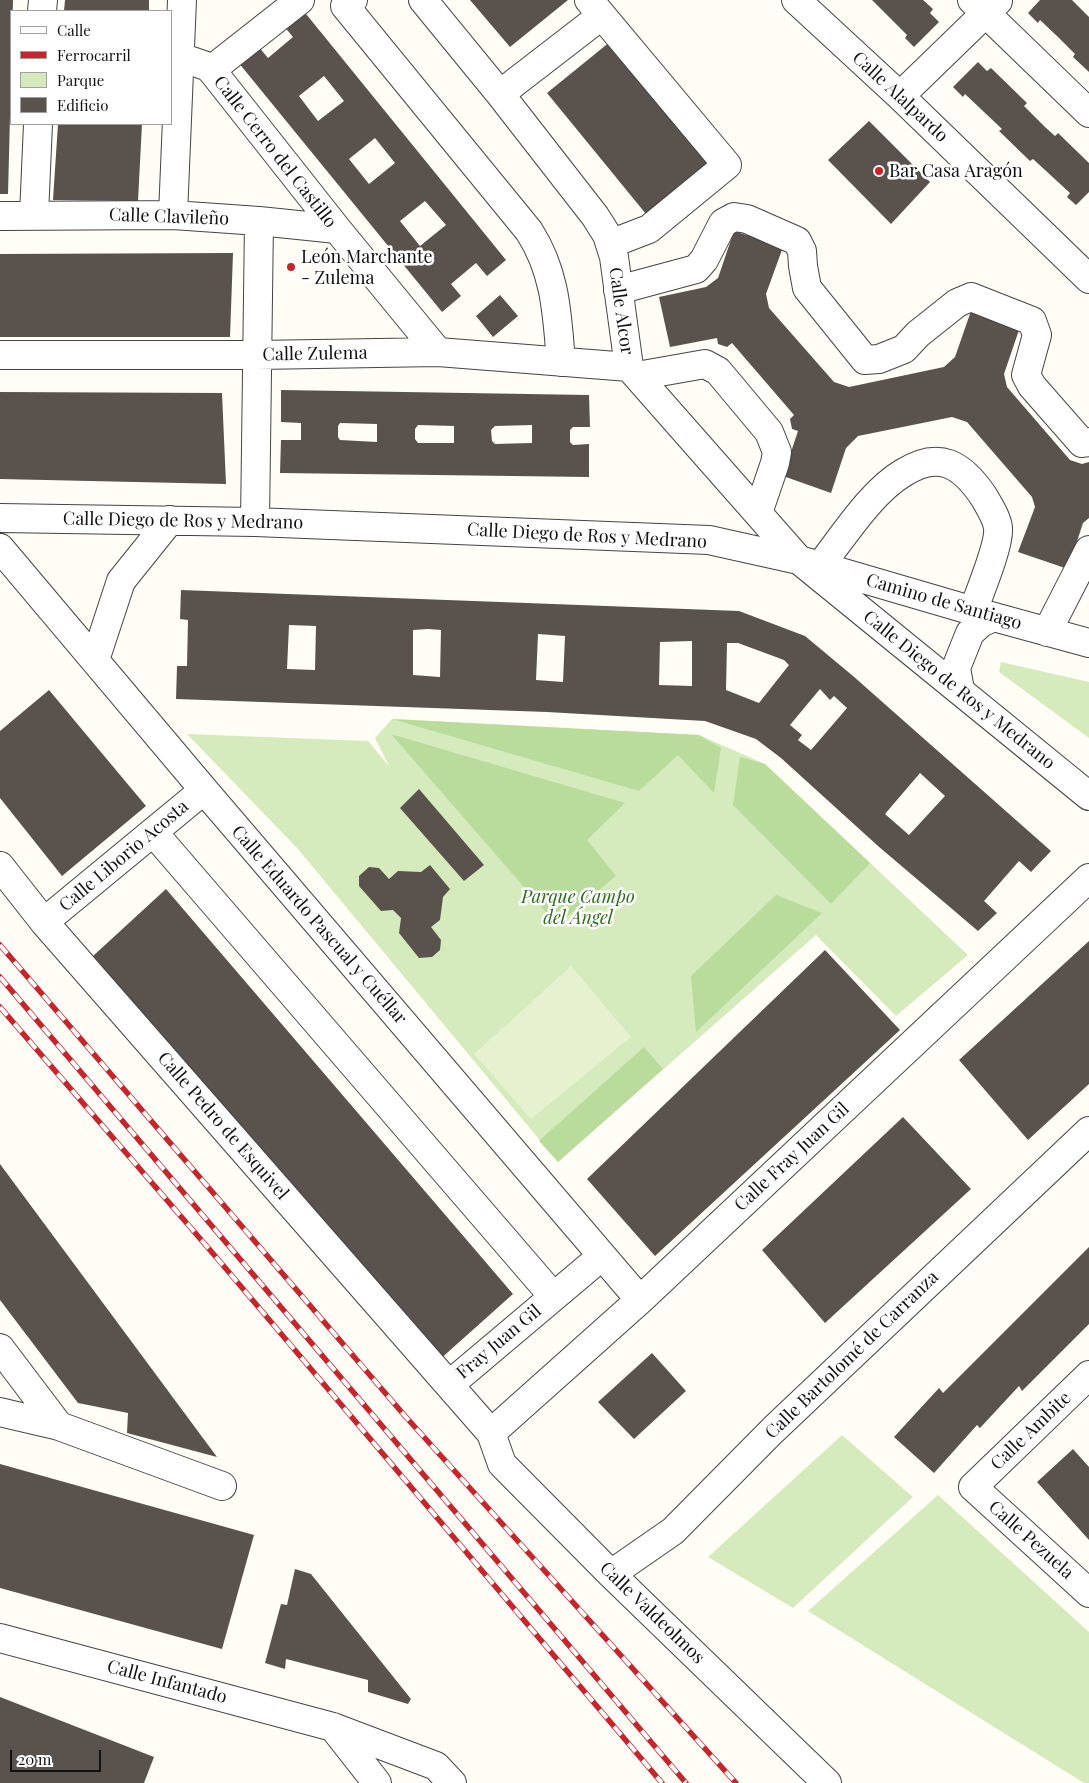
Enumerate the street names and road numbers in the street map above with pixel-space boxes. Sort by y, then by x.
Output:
street label: Calle Alalpardo [848,47,952,147]
street label: Calle Cerro del Castillo [209,72,341,232]
street label: Calle Clavileño [109,204,229,230]
street label: Calle Alcor [604,266,638,356]
street label: Calle Zulema [262,342,368,366]
street label: Calle Diego de Ros y Medrano [63,508,303,534]
street label: Calle Diego de Ros y Medrano [466,519,708,553]
street label: Camino de Santiago [864,569,1024,635]
street label: Calle Diego de Ros y Medrano [859,606,1059,774]
street label: Calle Liborio Acosta [55,796,193,916]
street label: Calle Eduardo Pascual y Cuéllar [227,821,411,1029]
street label: Calle Pedro de Esquivel [153,1048,293,1204]
street label: Calle Fray Juan Gil [730,1098,854,1216]
street label: Calle Bartolomé de Carranza [761,1267,943,1443]
street label: Fray Juan Gil [452,1300,546,1384]
street label: Calle Ambite [986,1387,1076,1475]
street label: Calle Pezuela [984,1496,1078,1584]
street label: Calle Valdeolmos [595,1557,709,1669]
street label: Calle Infantado [105,1656,229,1708]

